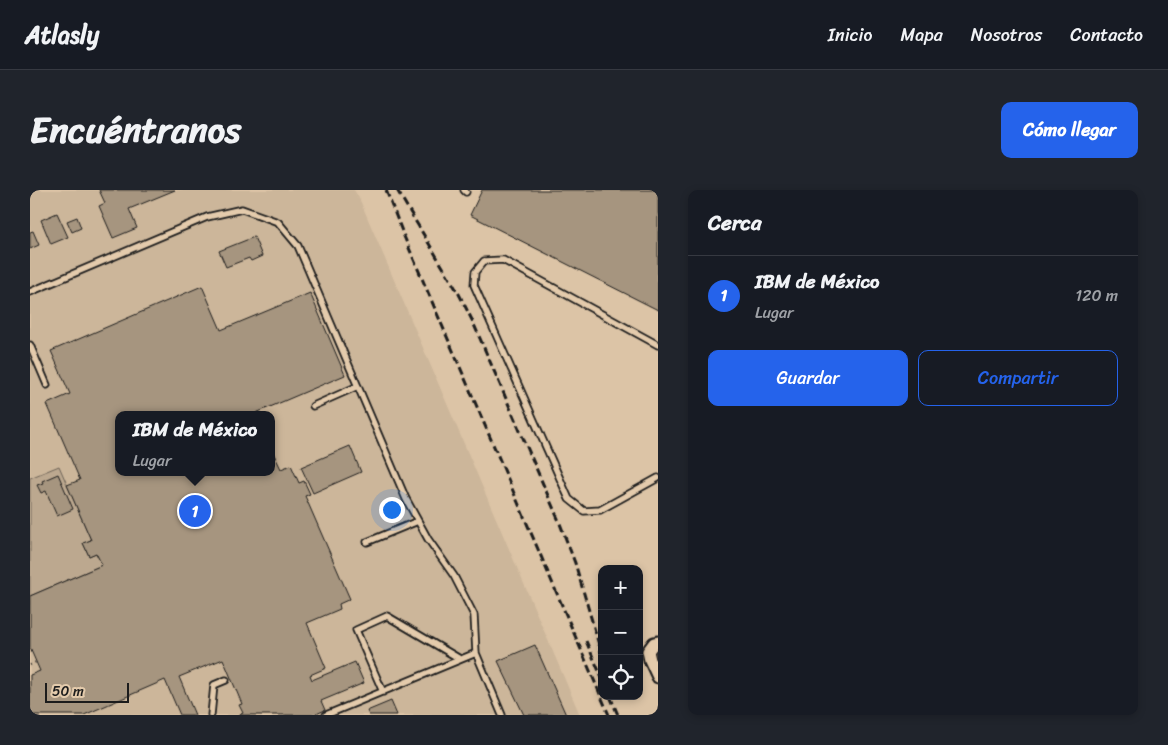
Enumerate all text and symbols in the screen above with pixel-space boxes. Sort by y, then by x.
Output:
text: Atlasly [25,14,99,56]
text: Inicio [828,19,873,51]
text: Mapa [901,19,943,51]
text: Nosotros [971,19,1042,51]
text: Contacto [1070,19,1143,51]
text: Encuéntranos [30,99,241,161]
button: Cómo llegar [1001,102,1138,158]
text: Cerca [708,204,762,242]
text: IBM de México [755,265,879,298]
text: 1 [721,281,727,310]
text: 120 m [1075,281,1118,310]
text: Lugar [755,298,794,327]
button: Guardar [708,350,908,406]
button: Compartir [918,350,1118,406]
popup [115,411,275,476]
text: IBM de México [133,413,257,446]
text: Lugar [133,446,171,475]
pin: 1 [179,492,211,530]
your location [379,497,405,523]
map controls [598,565,643,700]
button: + [598,565,643,610]
button: − [598,610,643,655]
button: locate [598,655,643,700]
text: 50 m [52,679,84,704]
scale bar [45,680,129,703]

